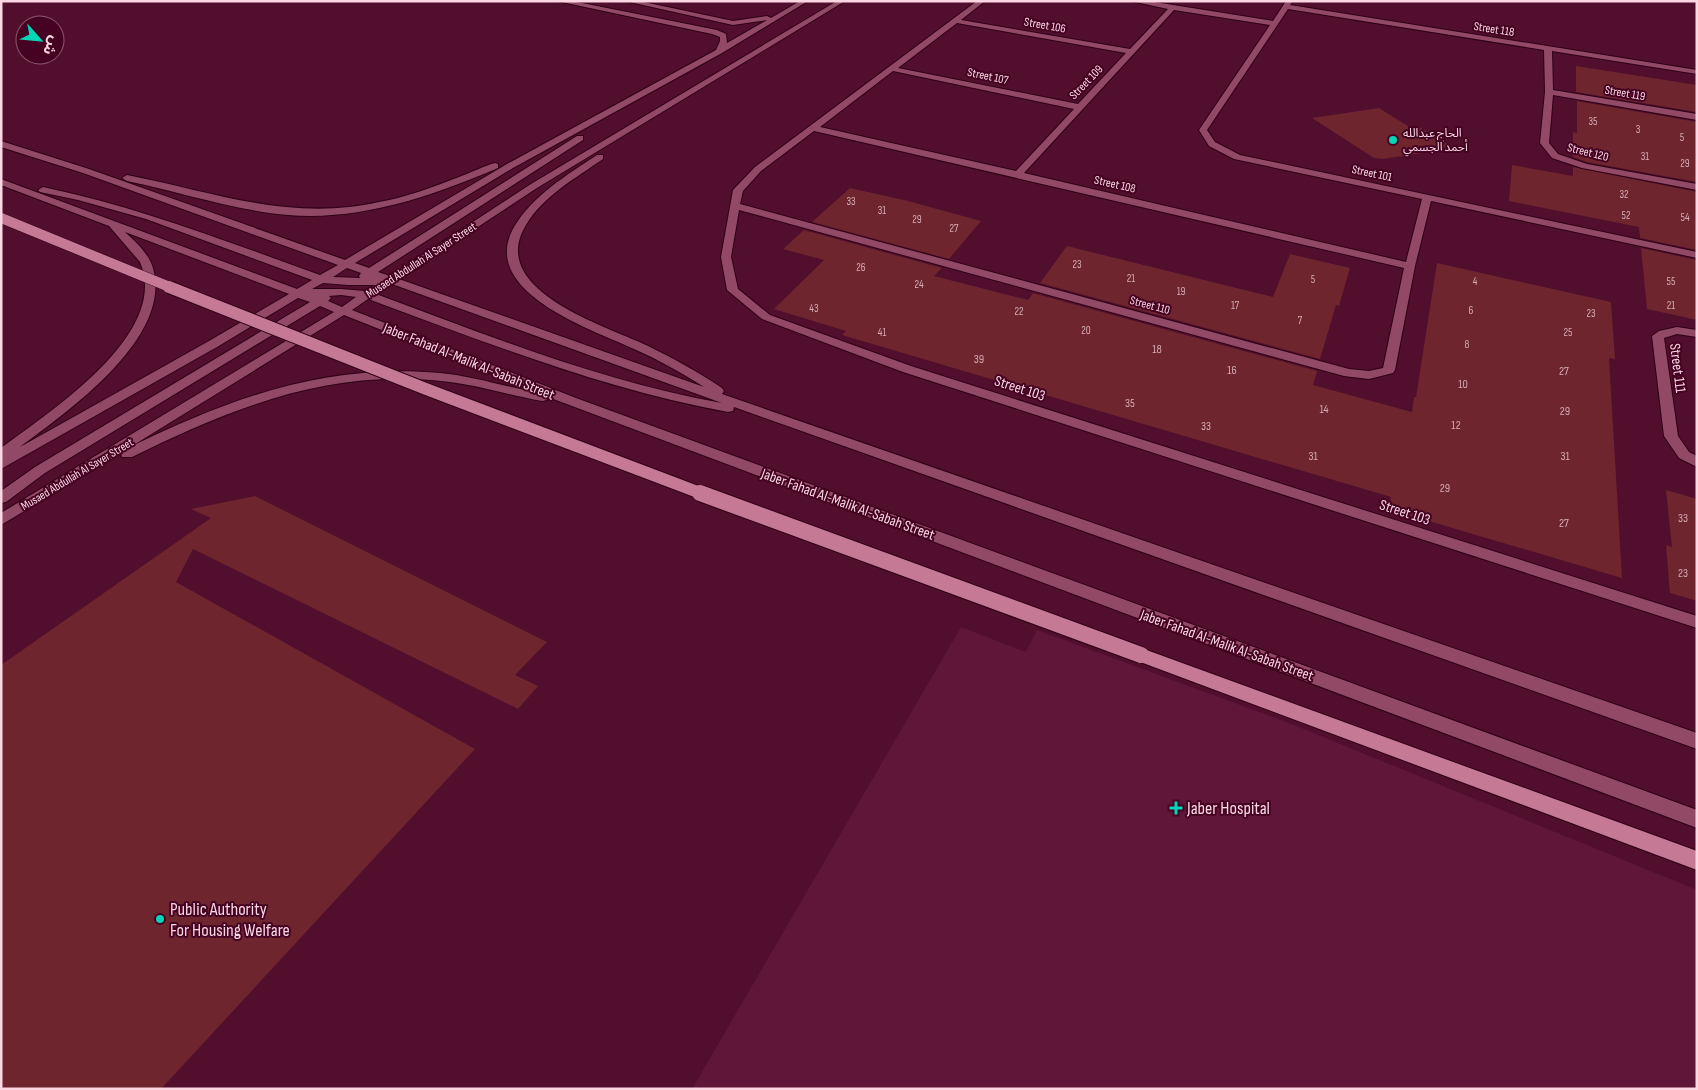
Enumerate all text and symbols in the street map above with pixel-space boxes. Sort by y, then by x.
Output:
street label: Street 106 [1023,14,1067,37]
north arrow [15,15,65,65]
street label: Street 118 [1473,19,1515,40]
text: ش [39,33,63,58]
street label: Street 109 [1066,62,1106,103]
street label: Street 107 [966,65,1010,88]
street label: Street 119 [1603,83,1646,104]
house number: 35 [1588,115,1598,128]
house number: 3 [1636,123,1641,136]
place label: الحاج عبدالله أحمد الجسمي [1403,126,1468,157]
house number: 5 [1680,131,1684,144]
marker: الحاج عبدالله أحمد الجسمي [1387,134,1399,146]
street label: Street 120 [1566,140,1610,165]
house number: 31 [1641,150,1649,163]
house number: 29 [1680,157,1690,170]
street label: Street 101 [1350,162,1394,185]
street label: Street 108 [1093,172,1137,197]
house number: 32 [1619,188,1629,201]
house number: 33 [846,195,856,208]
house number: 31 [878,204,886,217]
house number: 52 [1622,209,1631,222]
house number: 54 [1680,211,1690,224]
house number: 29 [912,213,922,226]
street label: Musaed Abdullah Al Sayer Street [363,219,479,302]
house number: 27 [950,222,959,235]
house number: 23 [1072,258,1082,271]
house number: 26 [856,261,866,274]
house number: 21 [1127,272,1135,285]
house number: 5 [1311,273,1315,286]
house number: 4 [1473,275,1478,288]
house number: 55 [1667,275,1675,288]
house number: 24 [914,278,924,291]
house number: 19 [1177,285,1185,298]
street label: Street 110 [1128,293,1172,318]
house number: 17 [1231,299,1240,312]
house number: 21 [1667,299,1675,312]
house number: 43 [809,302,819,315]
house number: 6 [1469,304,1474,317]
house number: 22 [1014,305,1024,318]
house number: 23 [1586,307,1596,320]
house number: 7 [1298,314,1303,327]
street label: Jaber Fahad Al-Malik Al-Sabah Street [380,318,558,405]
house number: 20 [1081,324,1091,337]
house number: 41 [878,326,886,339]
house number: 25 [1564,326,1572,339]
house number: 8 [1465,338,1470,351]
house number: 18 [1152,342,1162,357]
street label: Street 111 [1665,342,1690,395]
house number: 39 [974,352,984,367]
house number: 16 [1227,363,1237,378]
house number: 27 [1559,364,1569,379]
street label: Street 103 [992,371,1048,406]
house number: 10 [1458,377,1468,392]
house number: 35 [1125,396,1135,411]
house number: 14 [1319,402,1329,417]
house number: 29 [1560,404,1570,419]
house number: 12 [1451,418,1461,433]
house number: 33 [1201,419,1211,434]
street label: Musaed Abdullah Al Sayer Street [18,435,136,514]
house number: 31 [1308,449,1318,464]
house number: 31 [1560,449,1570,464]
street label: Jaber Fahad Al-Malik Al-Sabah Street [758,464,937,545]
house number: 29 [1440,481,1450,496]
street label: Street 103 [1377,495,1433,530]
house number: 33 [1678,511,1688,526]
house number: 27 [1559,516,1569,531]
house number: 23 [1678,566,1688,581]
street label: Jaber Fahad Al-Malik Al-Sabah Street [1137,605,1316,686]
place label: Jaber Hospital [1186,798,1270,819]
marker: Jaber Hospital [1169,801,1183,815]
place label: Public Authority For Housing Welfare [170,899,290,941]
marker: Public Authority For Housing Welfare [154,913,166,925]

